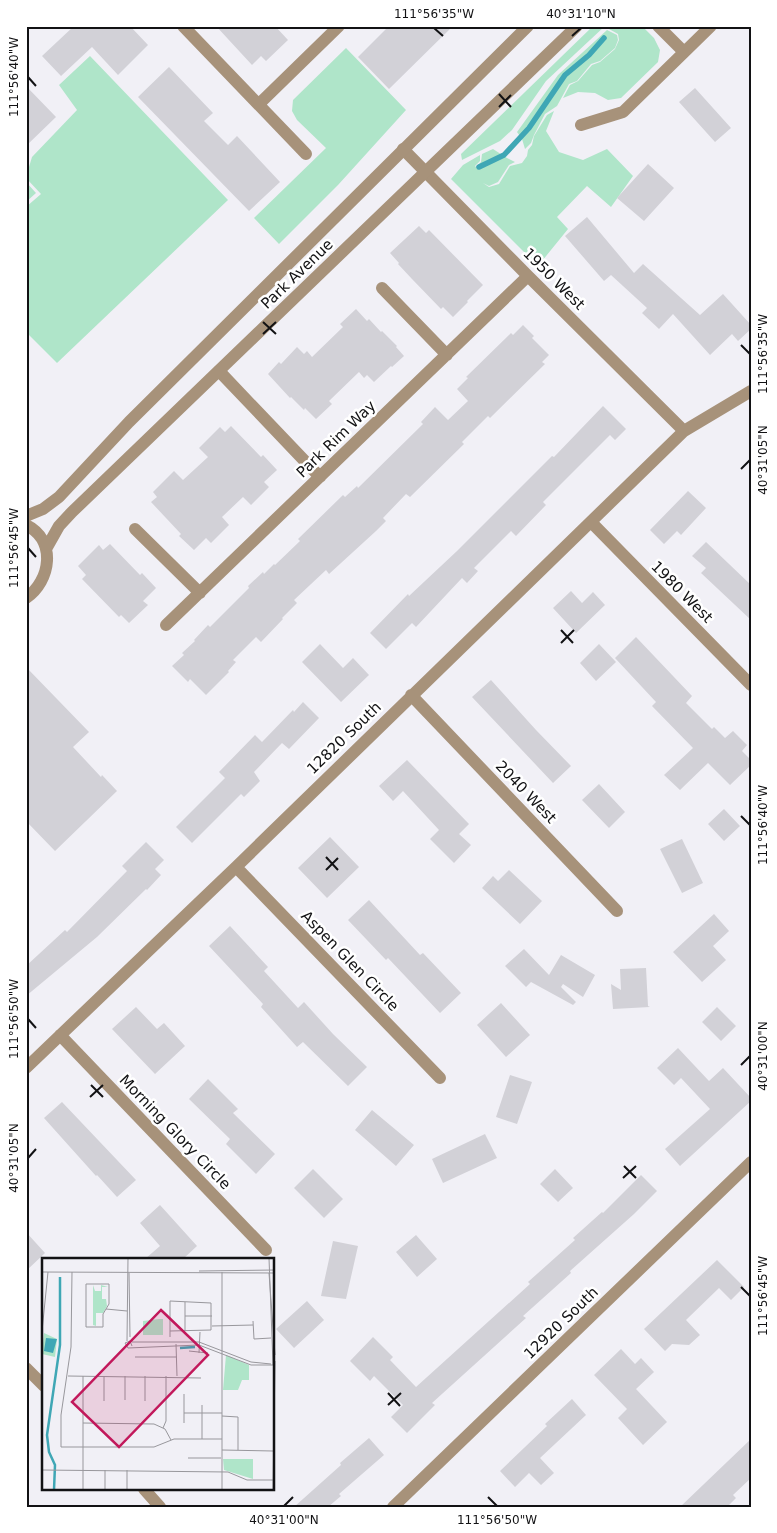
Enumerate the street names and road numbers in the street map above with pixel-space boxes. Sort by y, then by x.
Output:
street label: Park Avenue [257,235,337,313]
street label: 1950 West [519,244,589,314]
street label: Park Rim Way [293,397,379,481]
street label: 1980 West [647,557,717,627]
street label: 12820 South [303,698,385,778]
street label: 2040 West [492,757,560,827]
street label: Aspen Glen Circle [297,907,403,1015]
street label: Morning Glory Circle [116,1071,234,1193]
street label: 12920 South [520,1283,602,1363]

